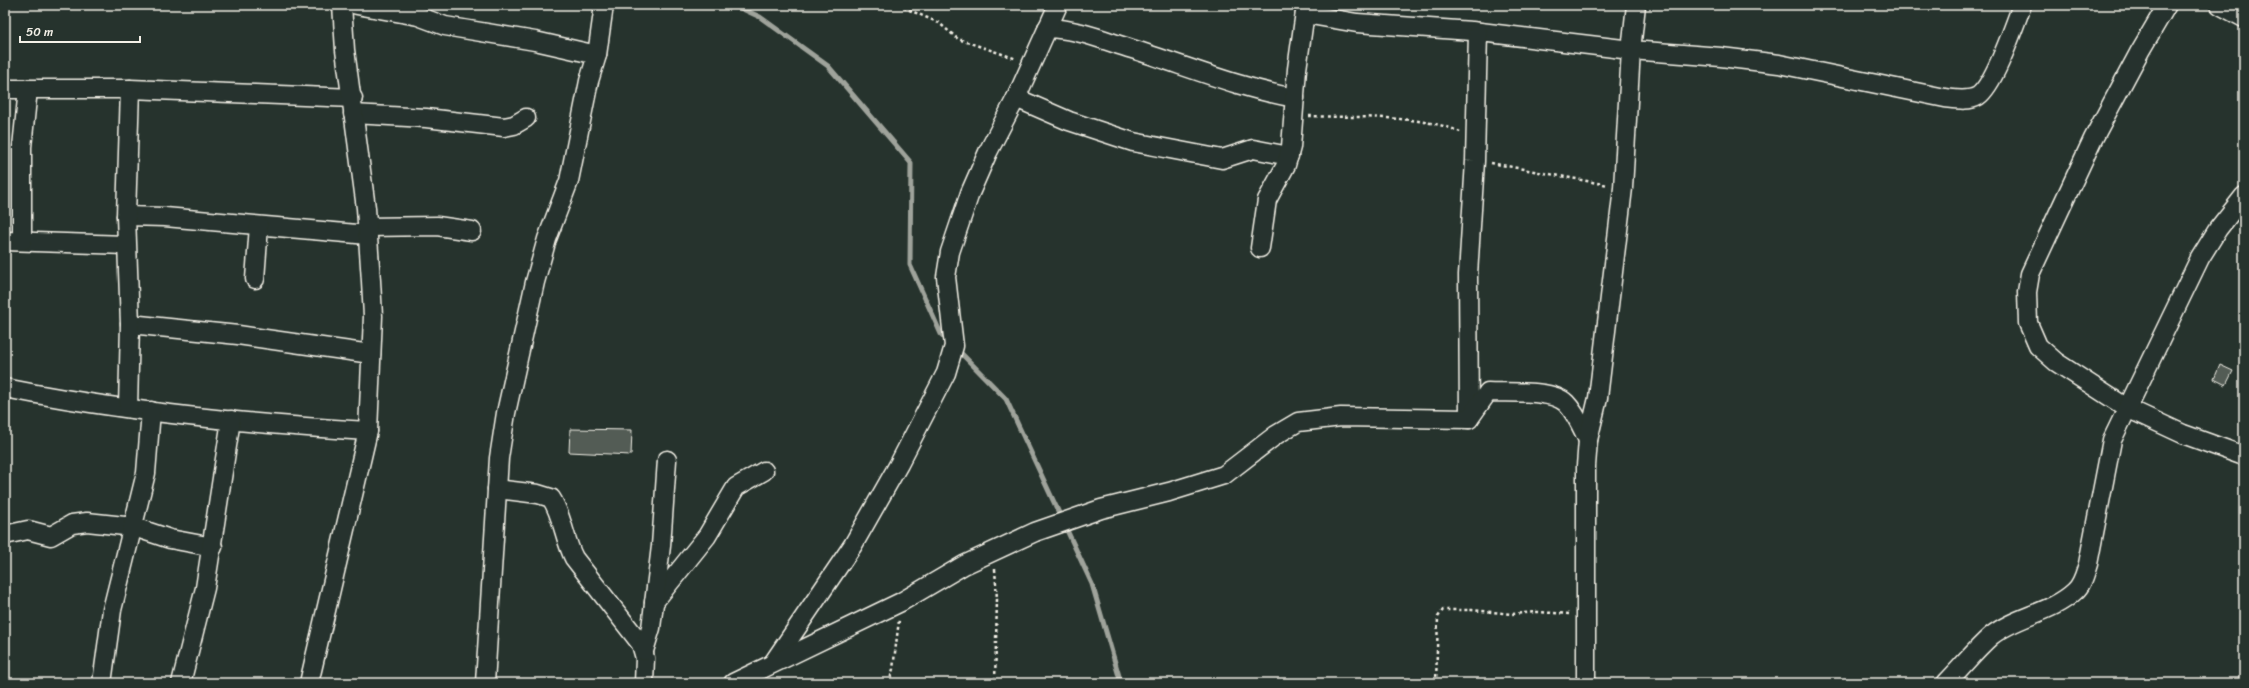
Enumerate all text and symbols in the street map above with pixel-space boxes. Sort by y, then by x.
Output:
scale bar [20,18,140,44]
text: 50 m [26,21,53,43]

